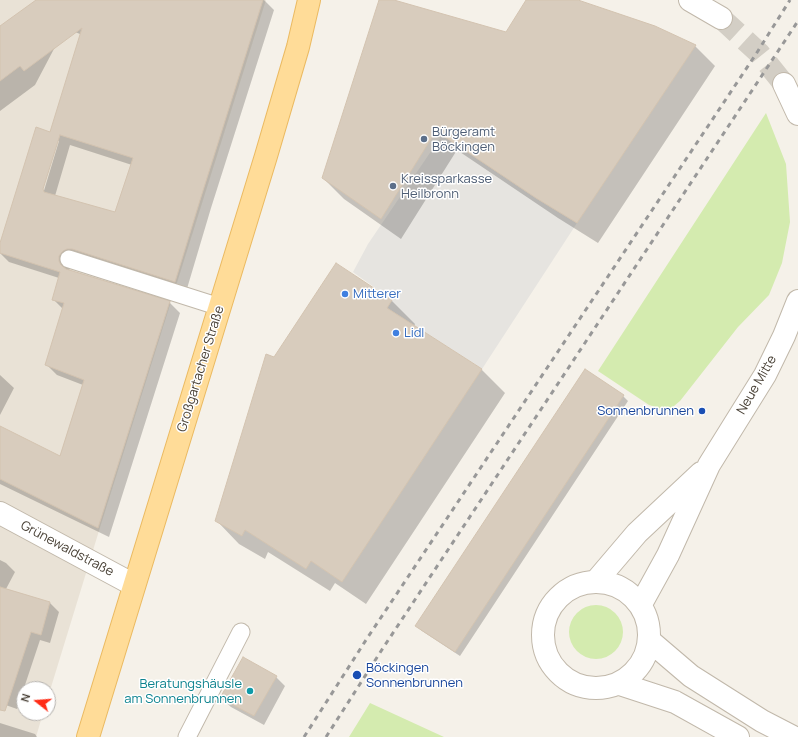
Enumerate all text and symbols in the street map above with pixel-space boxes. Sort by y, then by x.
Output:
place label: Bürgeramt Böckingen [432,124,495,155]
marker: Bürgeramt Böckingen [419,134,429,144]
place label: Kreissparkasse Heilbronn [401,171,492,202]
marker: Kreissparkasse Heilbronn [388,181,398,191]
place label: Mitterer [353,286,401,302]
marker: Mitterer [340,289,350,299]
street label: Großgartacher Straße [174,304,228,434]
place label: Lidl [404,325,424,341]
marker: Lidl [391,328,401,338]
street label: Neue Mitte [734,353,780,417]
place label: Sonnenbrunnen [597,403,694,419]
marker: Sonnenbrunnen [697,406,707,416]
street label: Grünewaldstraße [18,518,116,580]
place label: Böckingen Sonnenbrunnen [366,660,463,691]
marker: Böckingen Sonnenbrunnen [351,669,363,681]
place label: Beratungshäusle am Sonnenbrunnen [124,676,242,707]
north arrow [16,681,56,721]
marker: Beratungshäusle am Sonnenbrunnen [245,686,255,696]
text: N [17,692,33,704]

